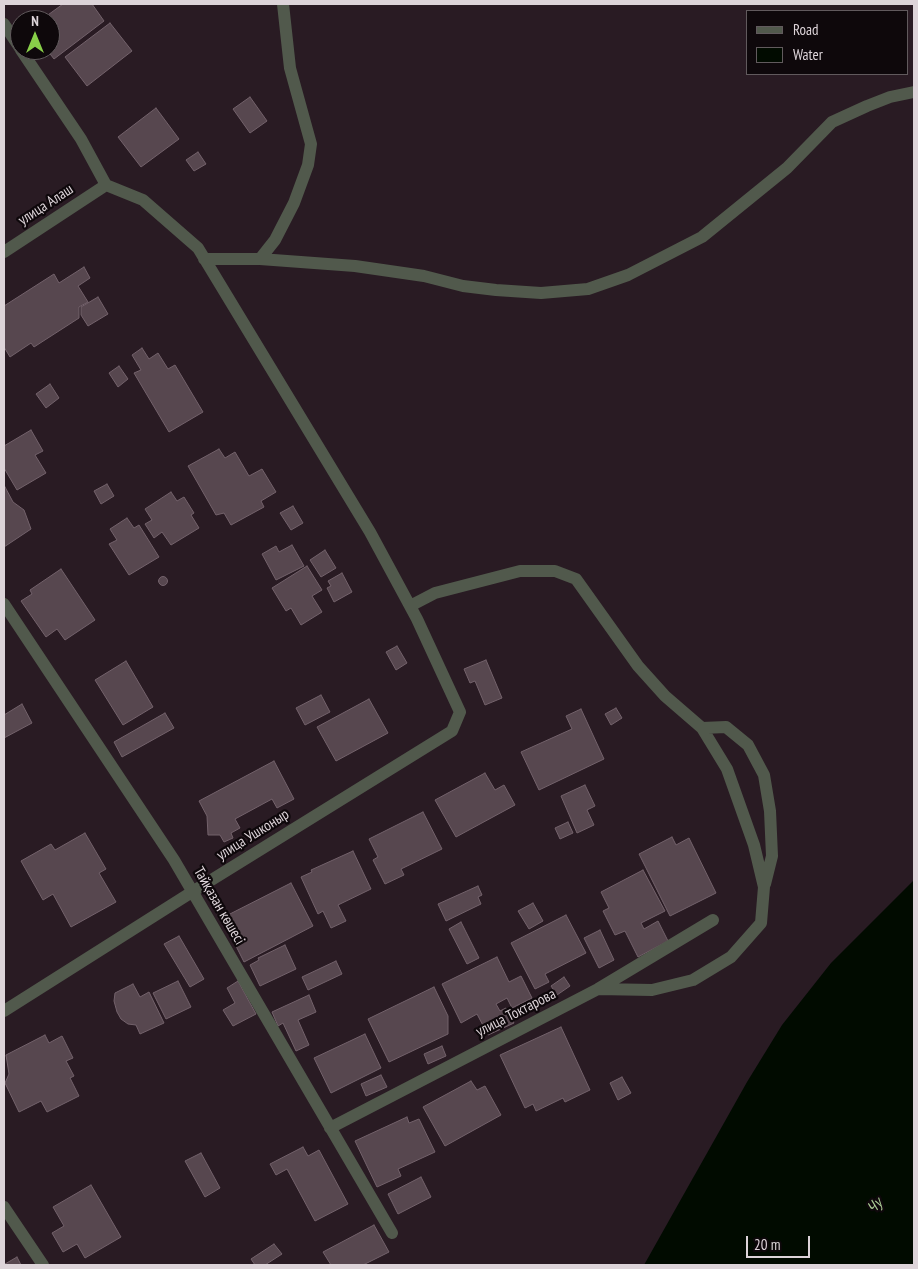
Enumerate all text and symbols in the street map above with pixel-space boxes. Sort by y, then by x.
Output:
north arrow [10,10,60,60]
legend [746,10,908,75]
text: N [31,12,39,30]
text: Road [793,20,819,39]
text: Water [793,45,823,64]
street label: улица Алаш [15,181,77,229]
street label: улица Ушконыр [213,806,293,864]
street label: Тайқазан көшесі [190,864,248,948]
street label: улица Токтарова [473,985,559,1041]
water label: Чу [863,1194,887,1218]
scale bar [748,1226,812,1258]
text: 20 m [754,1235,780,1254]

